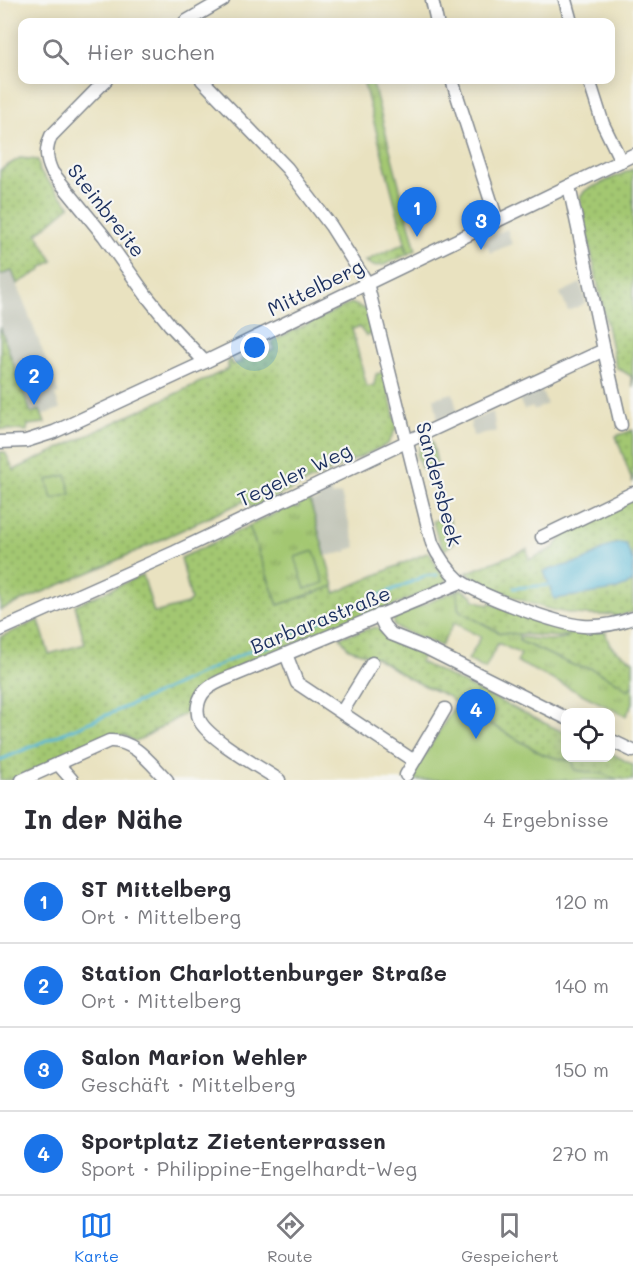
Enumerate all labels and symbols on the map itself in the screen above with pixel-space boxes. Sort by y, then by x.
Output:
street label: Steinbreite [62,158,152,262]
pin: 1 [398,188,436,237]
pin: 3 [462,200,500,250]
street label: Mittelberg [263,253,367,321]
your location [240,333,269,362]
pin: 2 [15,356,54,405]
street label: Sandersbeek [411,419,469,549]
street label: Tegeler Weg [233,436,355,512]
street label: Barbarastraße [246,579,394,659]
pin: 4 [456,690,496,739]

